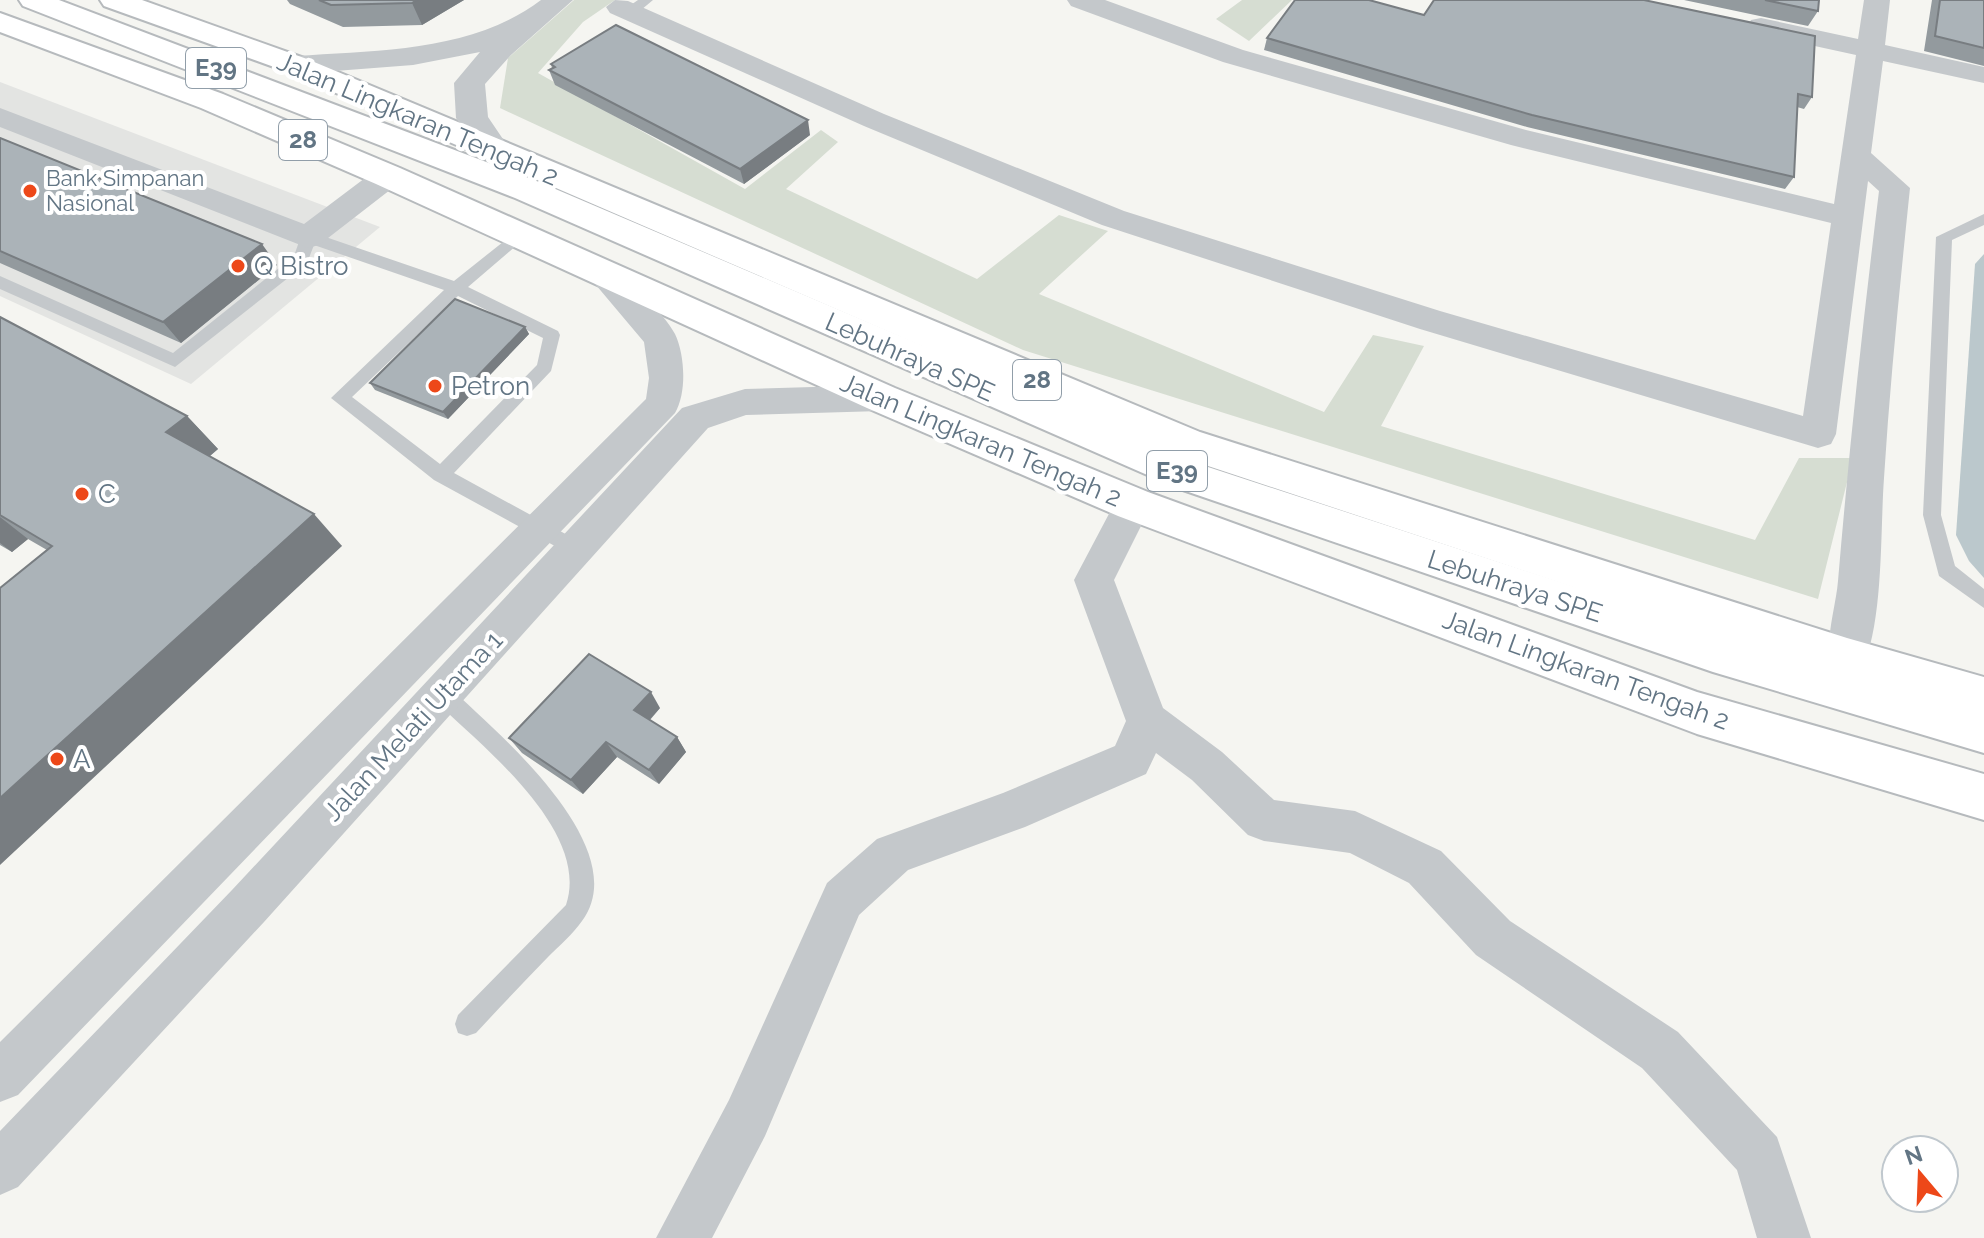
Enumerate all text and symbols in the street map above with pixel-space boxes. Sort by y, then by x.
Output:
street label: Jalan Lingkaran Tengah 2 [273,46,563,192]
road number: E39 [186,48,246,88]
road number: 28 [279,120,327,160]
place label: Bank Simpanan Nasional [46,165,204,216]
marker: Bank Simpanan Nasional [21,182,39,200]
place label: Q Bistro [254,251,349,281]
marker: Q Bistro [229,257,247,275]
street label: Lebuhraya SPE [821,306,999,408]
road number: 28 [1013,360,1061,400]
street label: Jalan Lingkaran Tengah 2 [836,367,1126,513]
place label: Petron [451,371,530,401]
marker: Petron [426,377,444,395]
road number: E39 [1147,451,1207,491]
place label: C [98,479,116,509]
marker: C [73,485,91,503]
street label: Lebuhraya SPE [1424,544,1606,628]
street label: Jalan Lingkaran Tengah 2 [1439,604,1733,736]
street label: Jalan Melati Utama 1 [318,625,508,827]
place label: A [73,744,91,774]
marker: A [48,750,66,768]
north arrow [1880,1134,1960,1214]
text: N [1901,1140,1926,1170]

